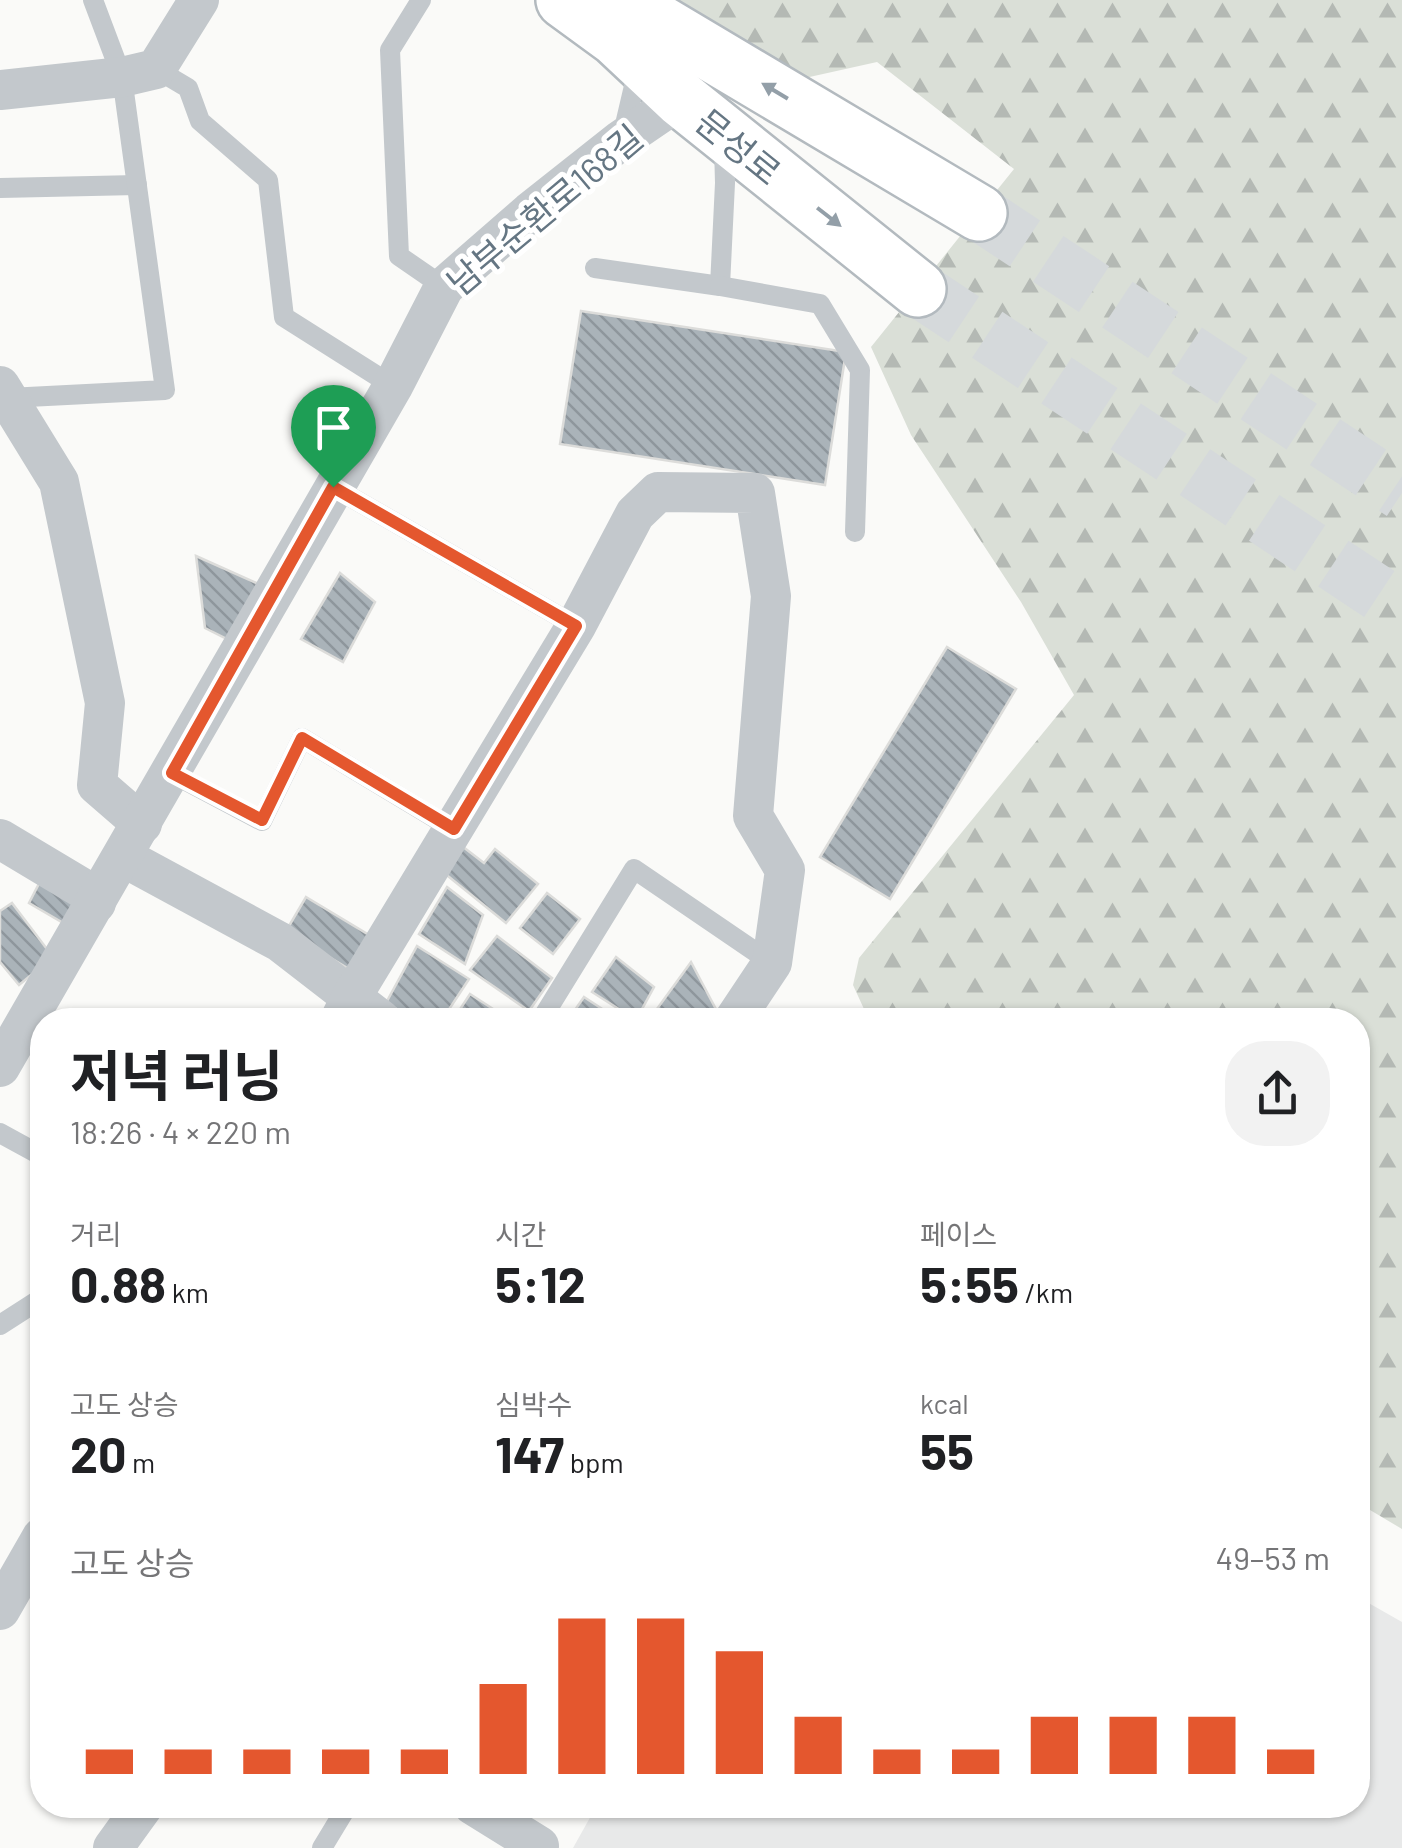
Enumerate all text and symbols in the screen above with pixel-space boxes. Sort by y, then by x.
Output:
one-way arrow [761,83,789,100]
street label: 문성로 [688,99,790,193]
street label: 남부순환로168길 [438,115,650,303]
one-way arrow [816,206,841,227]
pin [291,385,376,488]
icon: arrive [306,400,361,455]
text: 저녁 러닝 [70,1041,283,1107]
button: share [1225,1041,1330,1146]
text: 18:26 · 4 × 220 m [70,1112,291,1150]
text: 거리 [70,1217,122,1251]
text: 시간 [495,1217,547,1251]
text: 페이스 [920,1217,997,1251]
text: 0.88 [70,1253,166,1313]
text: 5:12 [495,1253,586,1313]
text: 5:55 [920,1253,1019,1313]
text: km [166,1275,209,1309]
text: /km [1019,1275,1073,1309]
text: kcal [920,1386,969,1420]
text: 고도 상승 [70,1387,179,1421]
text: 심박수 [495,1387,572,1421]
text: 55 [920,1420,974,1480]
text: 20 [70,1423,127,1483]
text: 147 [495,1423,564,1483]
text: m [127,1445,155,1479]
text: bpm [564,1445,624,1479]
text: 49–53 m [1216,1538,1330,1576]
text: 고도 상승 [70,1543,194,1581]

